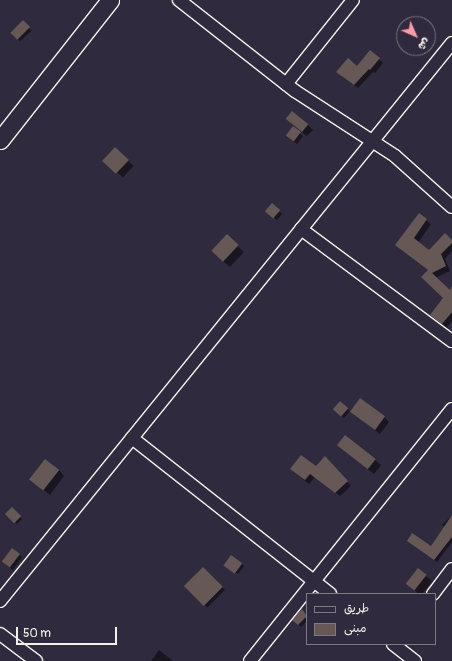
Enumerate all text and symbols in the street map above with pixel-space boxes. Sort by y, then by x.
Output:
north arrow [396,16,436,56]
text: ش [415,35,433,53]
legend [306,593,436,645]
text: طريق [344,601,369,616]
scale bar [18,619,119,645]
text: مبنى [344,621,367,636]
text: 50 m [23,626,51,641]

